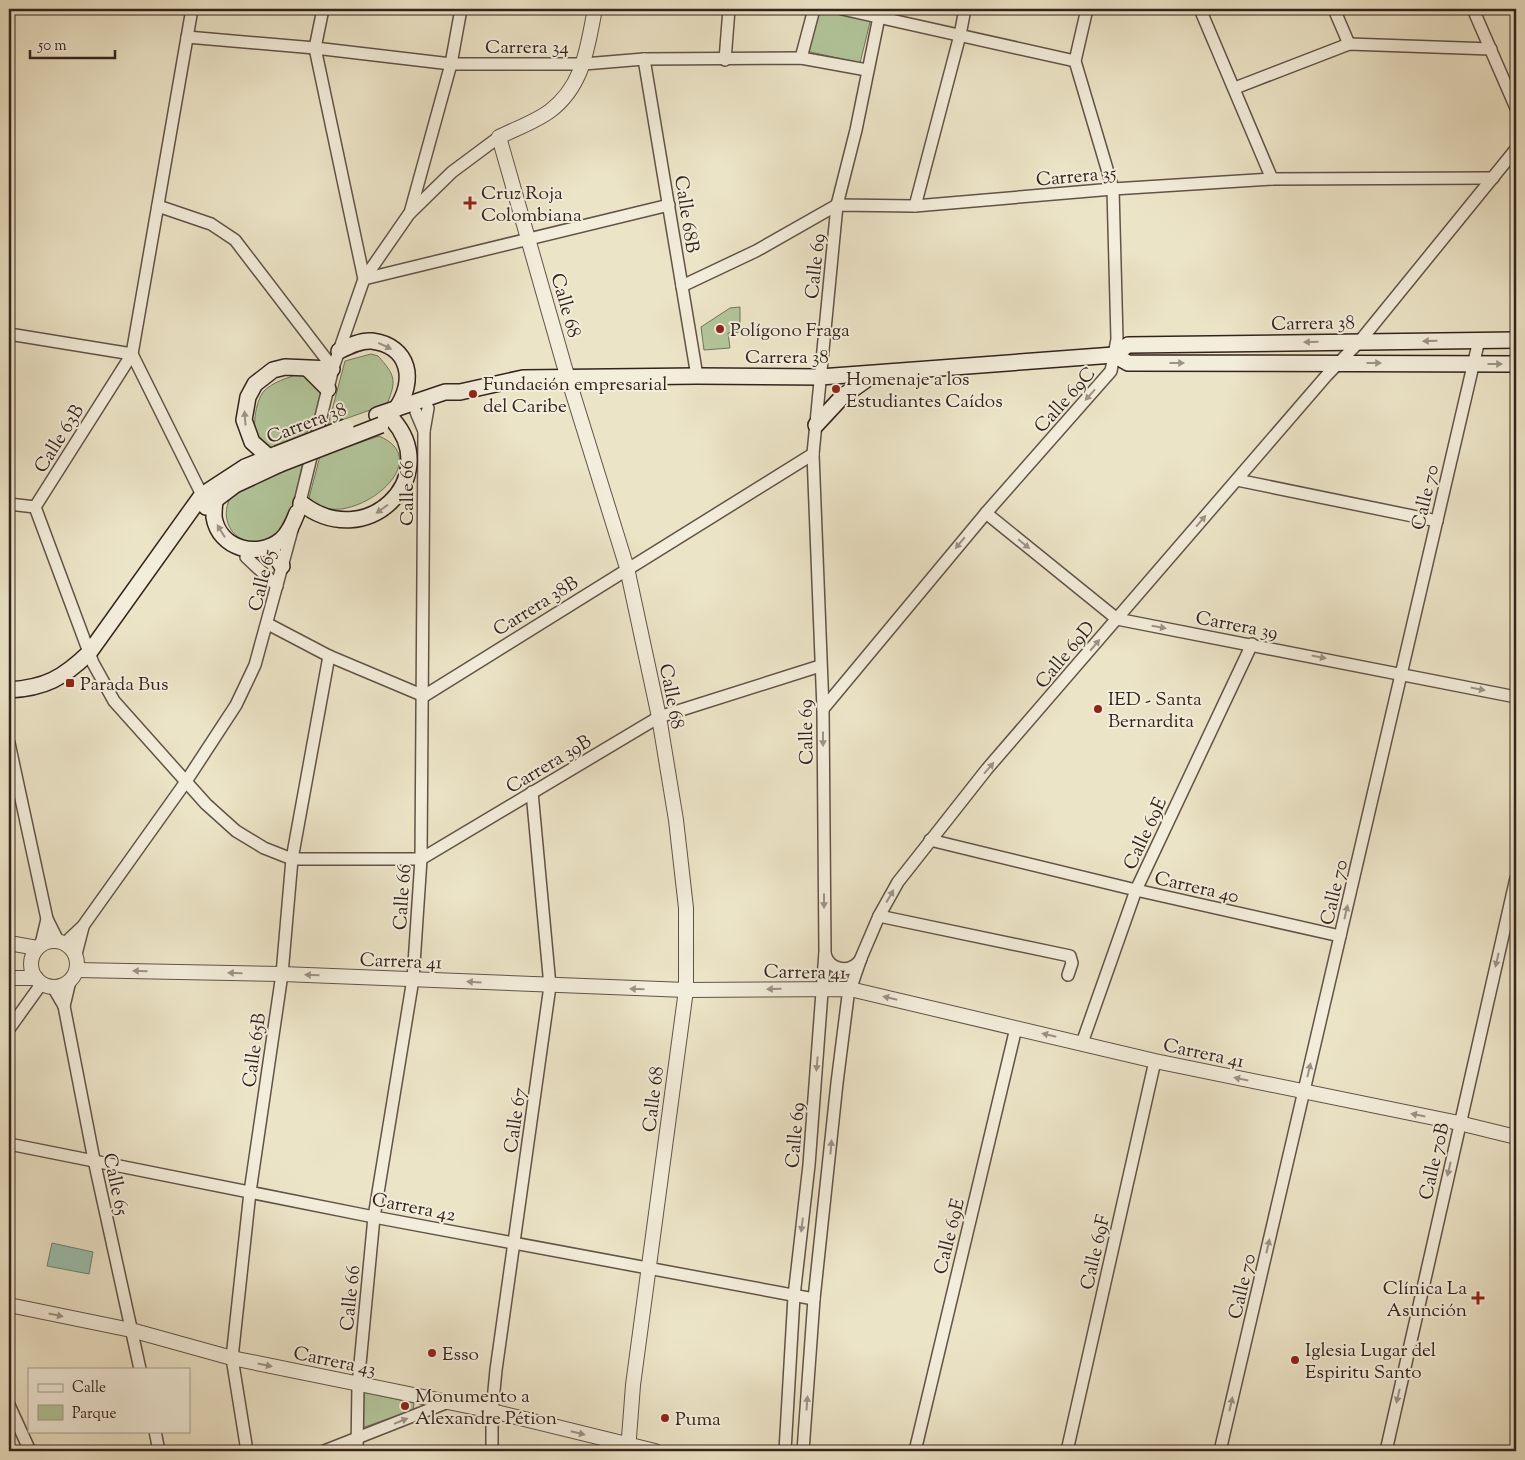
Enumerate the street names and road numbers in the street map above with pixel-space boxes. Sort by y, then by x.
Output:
street label: Carrera 34 [485,35,569,62]
street label: Carrera 35 [1035,160,1118,194]
street label: Calle 68B [666,174,705,255]
street label: Calle 69 [800,232,833,300]
street label: Calle 68 [543,270,587,341]
street label: Carrera 38 [1271,310,1355,339]
street label: Carrera 38 [745,345,829,372]
street label: Calle 69C [1029,361,1103,440]
street label: Carrera 38 [263,397,351,452]
street label: Calle 63B [28,400,92,479]
street label: Calle 66 [395,460,422,526]
street label: Calle 70 [1406,462,1447,533]
street label: Calle 65 [243,546,284,614]
street label: Carrera 38B [489,570,584,644]
street label: Carrera 39 [1193,605,1280,648]
street label: Calle 69D [1030,616,1102,695]
street label: Calle 68 [651,661,690,731]
street label: Calle 69 [793,699,822,765]
street label: Carrera 39B [501,729,597,801]
street label: Calle 69E [1118,793,1175,875]
street label: Calle 70 [1315,857,1356,928]
street label: Calle 66 [388,863,419,931]
street label: Carrera 40 [1151,866,1241,911]
street label: Carrera 41 [359,948,443,977]
street label: Carrera 41 [763,959,847,988]
street label: Calle 65B [237,1011,274,1089]
street label: Carrera 41 [1160,1033,1247,1076]
street label: Calle 68 [637,1065,672,1134]
street label: Calle 67 [499,1085,535,1155]
street label: Calle 69 [780,1101,813,1169]
street label: Calle 70B [1413,1120,1457,1203]
street label: Calle 65 [95,1151,134,1219]
street label: Carrera 42 [369,1187,458,1230]
street label: Calle 69E [928,1195,973,1277]
street label: Calle 69F [1075,1212,1118,1293]
street label: Calle 70 [1223,1251,1264,1322]
street label: Calle 66 [335,1264,368,1332]
street label: Carrera 43 [291,1341,378,1384]

